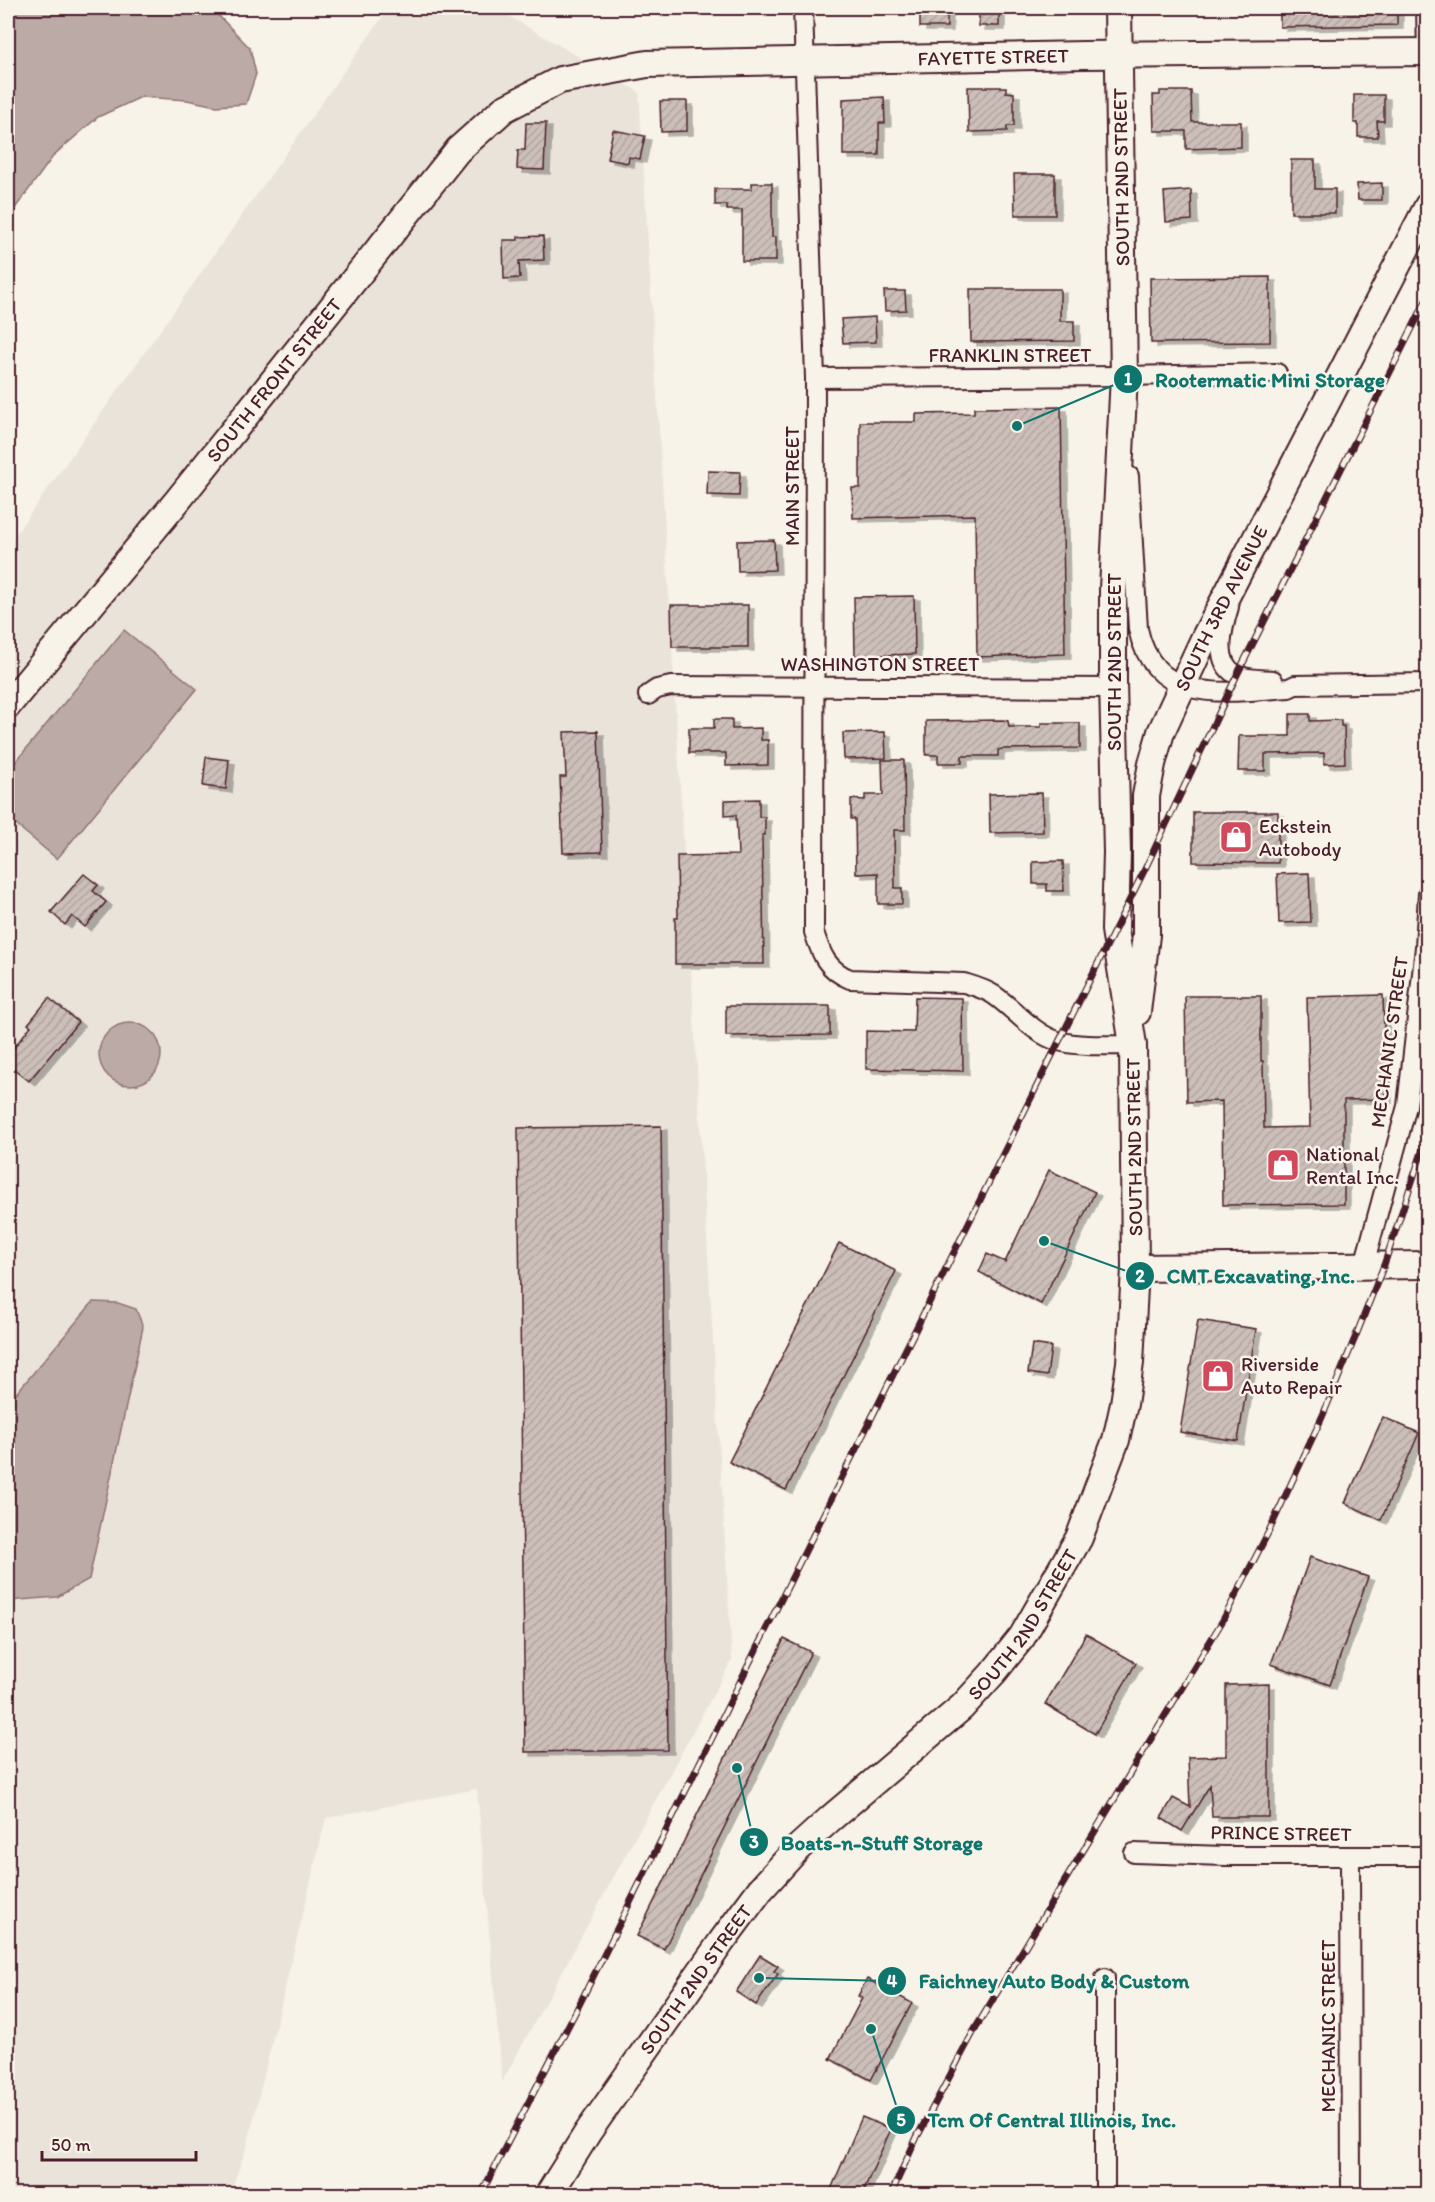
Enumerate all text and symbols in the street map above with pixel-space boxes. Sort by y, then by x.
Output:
street label: FAYETTE STREET [917,43,1069,70]
street label: SOUTH 2ND STREET [1107,88,1135,266]
street label: SOUTH FRONT STREET [201,293,347,467]
street label: FRANKLIN STREET [928,343,1092,367]
callout: Rootermatic Mini Storage [1113,360,1397,399]
text: Rootermatic Mini Storage [1155,367,1385,393]
text: 1 [1124,368,1133,390]
street label: MAIN STREET [780,426,804,546]
street label: SOUTH 3RD AVENUE [1170,521,1273,695]
street label: SOUTH 2ND STREET [1102,573,1126,751]
street label: WASHINGTON STREET [781,652,979,676]
place label: Eckstein Autobody [1259,814,1342,861]
shop icon: Eckstein Autobody [1218,819,1254,855]
street label: MECHANIC STREET [1365,955,1413,1129]
street label: SOUTH 2ND STREET [1120,1058,1148,1236]
place label: National Rental Inc. [1306,1142,1399,1189]
shop icon: National Rental Inc. [1265,1147,1301,1183]
callout: CMT Excavating, Inc. [1125,1256,1367,1295]
text: CMT Excavating, Inc. [1167,1263,1355,1289]
text: 2 [1135,1265,1145,1287]
place label: Riverside Auto Repair [1241,1352,1342,1399]
shop icon: Riverside Auto Repair [1200,1358,1236,1394]
street label: SOUTH 2ND STREET [962,1545,1082,1705]
street label: PRINCE STREET [1210,1820,1352,1846]
callout: Boats-n-Stuff Storage [739,1823,995,1862]
text: Boats-n-Stuff Storage [781,1830,983,1856]
text: 3 [749,1831,759,1853]
street label: SOUTH 2ND STREET [634,1900,757,2059]
street label: MECHANIC STREET [1316,1940,1340,2112]
callout: Faichney Auto Body & Custom [877,1961,1202,2000]
text: Faichney Auto Body & Custom [919,1968,1190,1994]
text: 4 [887,1970,898,1992]
callout: Tcm Of Central Illinois, Inc. [886,2100,1188,2139]
text: Tcm Of Central Illinois, Inc. [927,2107,1176,2132]
text: 5 [896,2109,906,2131]
scale bar [42,2124,196,2162]
text: 50 m [51,2134,91,2156]

